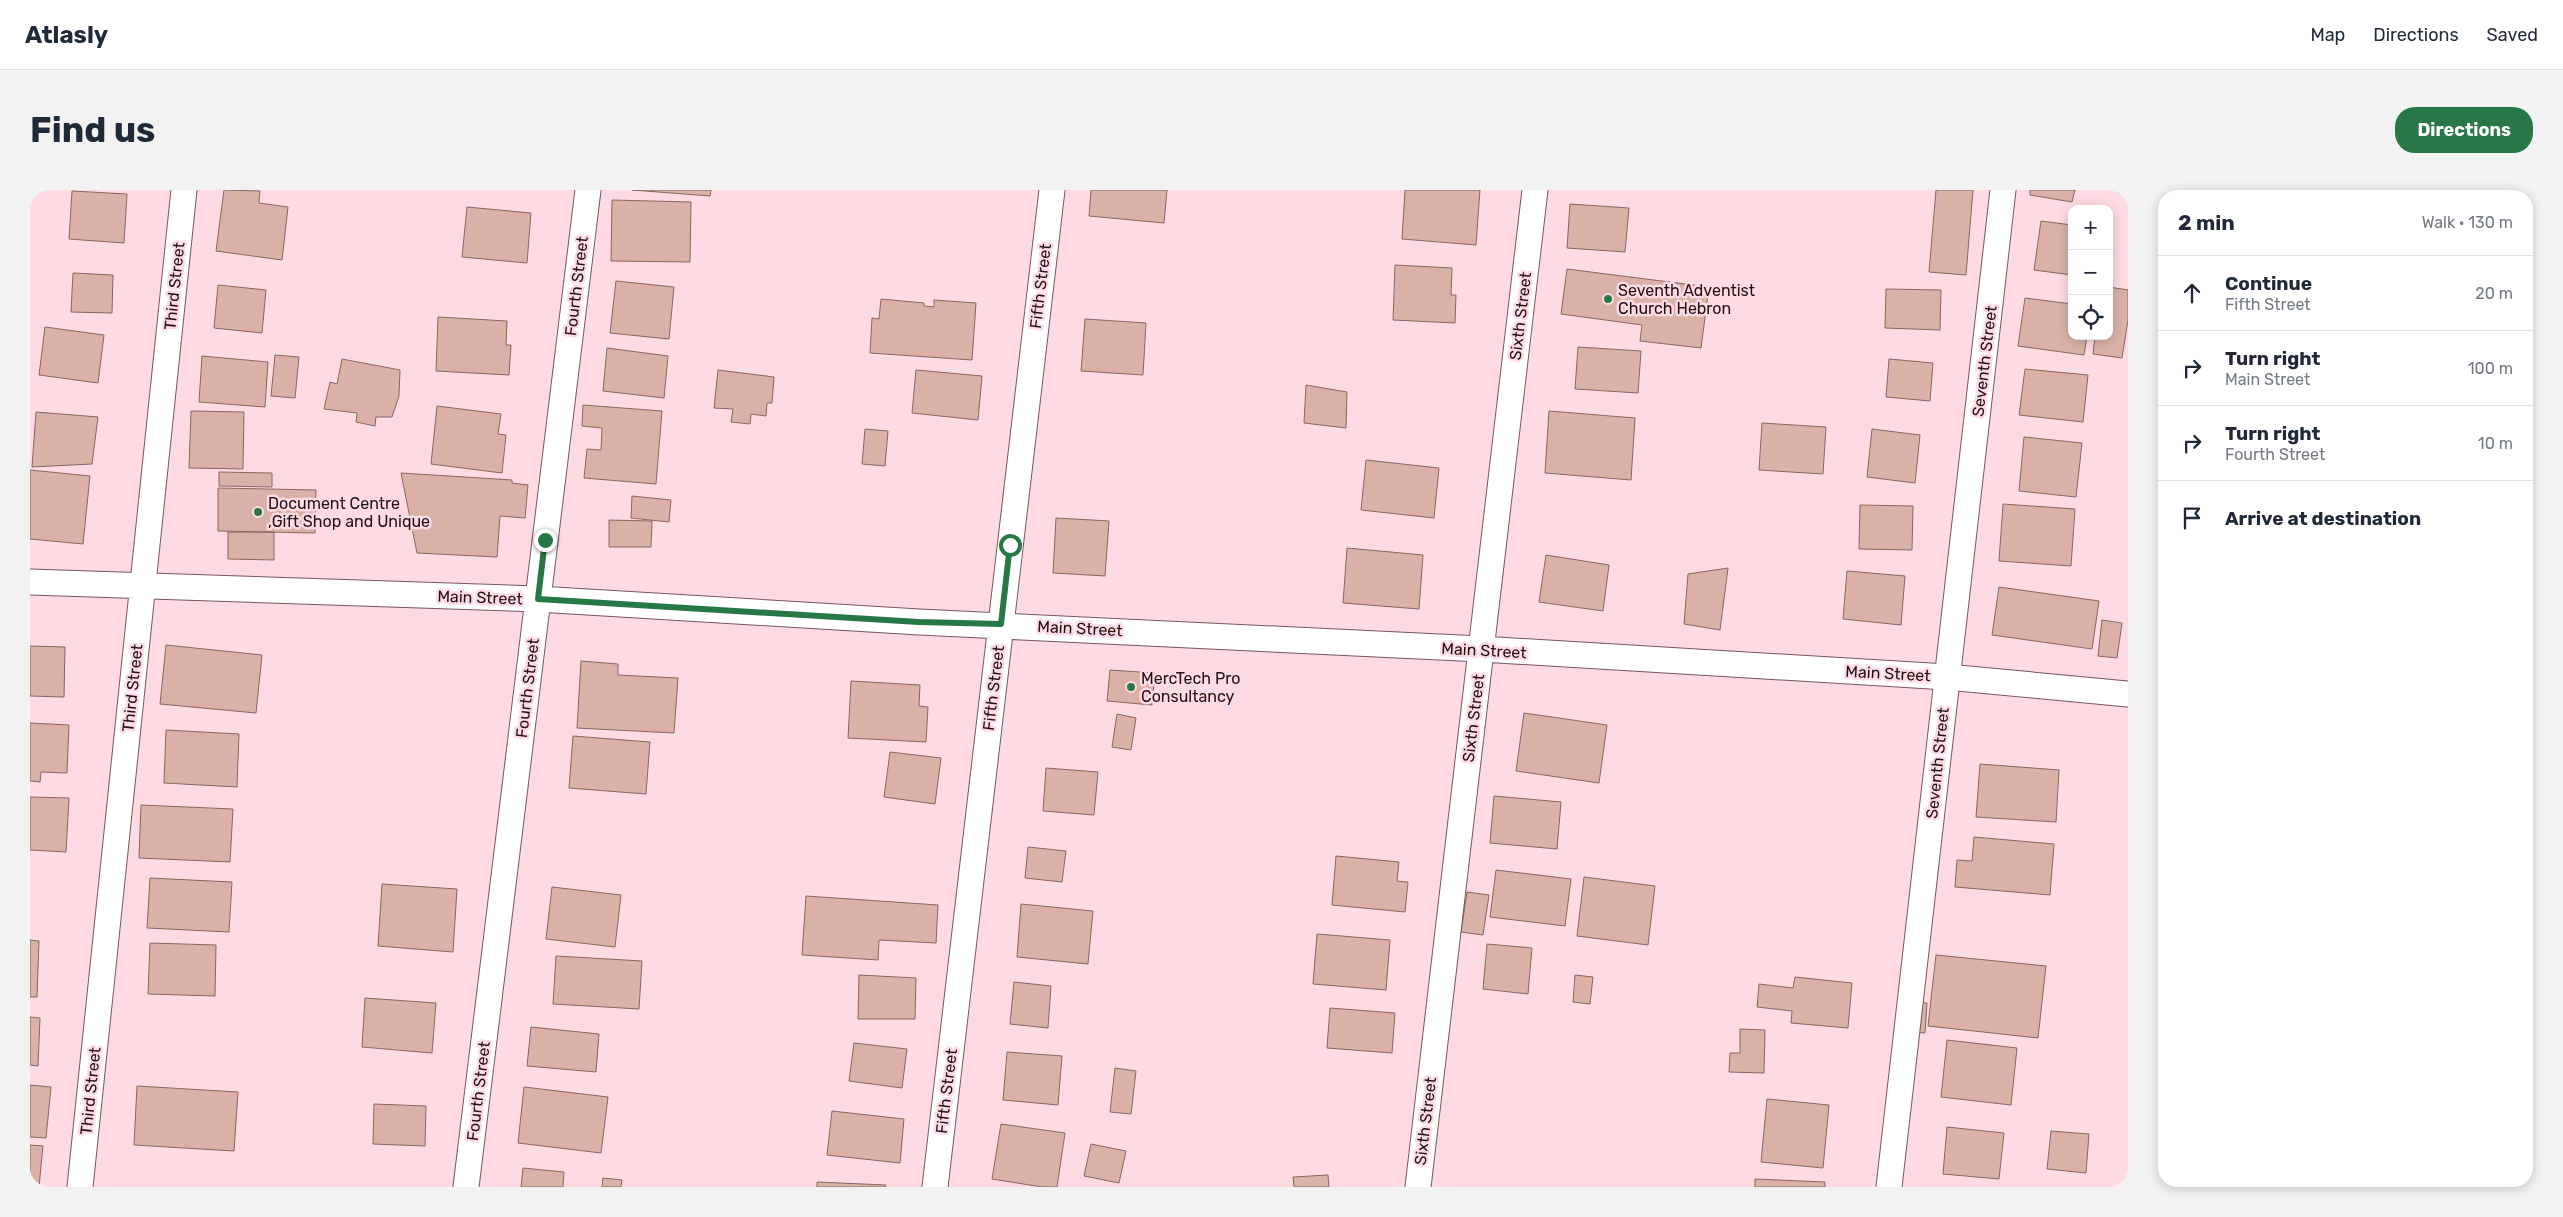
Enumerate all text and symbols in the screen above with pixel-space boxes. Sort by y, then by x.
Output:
text: Atlasly [25,21,108,49]
text: Map [2310,24,2345,46]
text: Directions [2373,24,2459,46]
text: Saved [2487,24,2538,46]
button: Directions [2395,107,2533,153]
text: Find us [30,109,155,151]
map controls [2068,205,2113,340]
button: + [2068,205,2113,250]
text: 2 min [2178,210,2235,235]
text: Walk · 130 m [2422,213,2513,232]
street label: Fourth Street [561,235,592,337]
street label: Third Street [160,241,189,331]
street label: Fifth Street [1026,242,1055,330]
button: − [2068,250,2113,295]
street label: Sixth Street [1506,271,1535,361]
text: Continue [2225,272,2312,295]
icon: ahead [2178,279,2206,307]
place label: Seventh Adventist Church Hebron [1618,281,1755,318]
text: 20 m [2475,284,2513,303]
marker: Seventh Adventist Church Hebron [1602,293,1614,305]
button: locate [2068,295,2113,340]
text: Fifth Street [2225,295,2311,314]
street label: Seventh Street [1968,304,2001,418]
text: Turn right [2225,347,2320,370]
icon: right [2178,354,2206,382]
text: 100 m [2468,359,2513,378]
text: Main Street [2225,370,2310,389]
text: Turn right [2225,422,2320,445]
icon: right [2178,429,2206,457]
text: 10 m [2478,434,2513,453]
text: Fourth Street [2225,445,2325,464]
place label: Document Centre ,Gift Shop and Unique [268,494,430,531]
icon: arrive [2178,504,2206,532]
marker: Document Centre ,Gift Shop and Unique [252,506,264,518]
text: Arrive at destination [2225,507,2421,530]
route end [534,529,557,552]
route start [999,534,1022,557]
street label: Main Street [437,587,523,608]
street label: Main Street [1037,617,1123,640]
street label: Fourth Street [512,637,543,739]
street label: Main Street [1441,639,1527,662]
street label: Third Street [118,643,147,733]
street label: Fifth Street [979,644,1008,732]
street label: Main Street [1845,662,1931,685]
place label: MercTech Pro Consultancy [1141,669,1240,706]
street label: Sixth Street [1459,673,1488,763]
marker: MercTech Pro Consultancy [1125,681,1137,693]
street label: Seventh Street [1922,706,1953,820]
street label: Fourth Street [463,1040,494,1142]
street label: Third Street [76,1046,105,1136]
street label: Fifth Street [932,1047,961,1135]
street label: Sixth Street [1411,1076,1440,1166]

